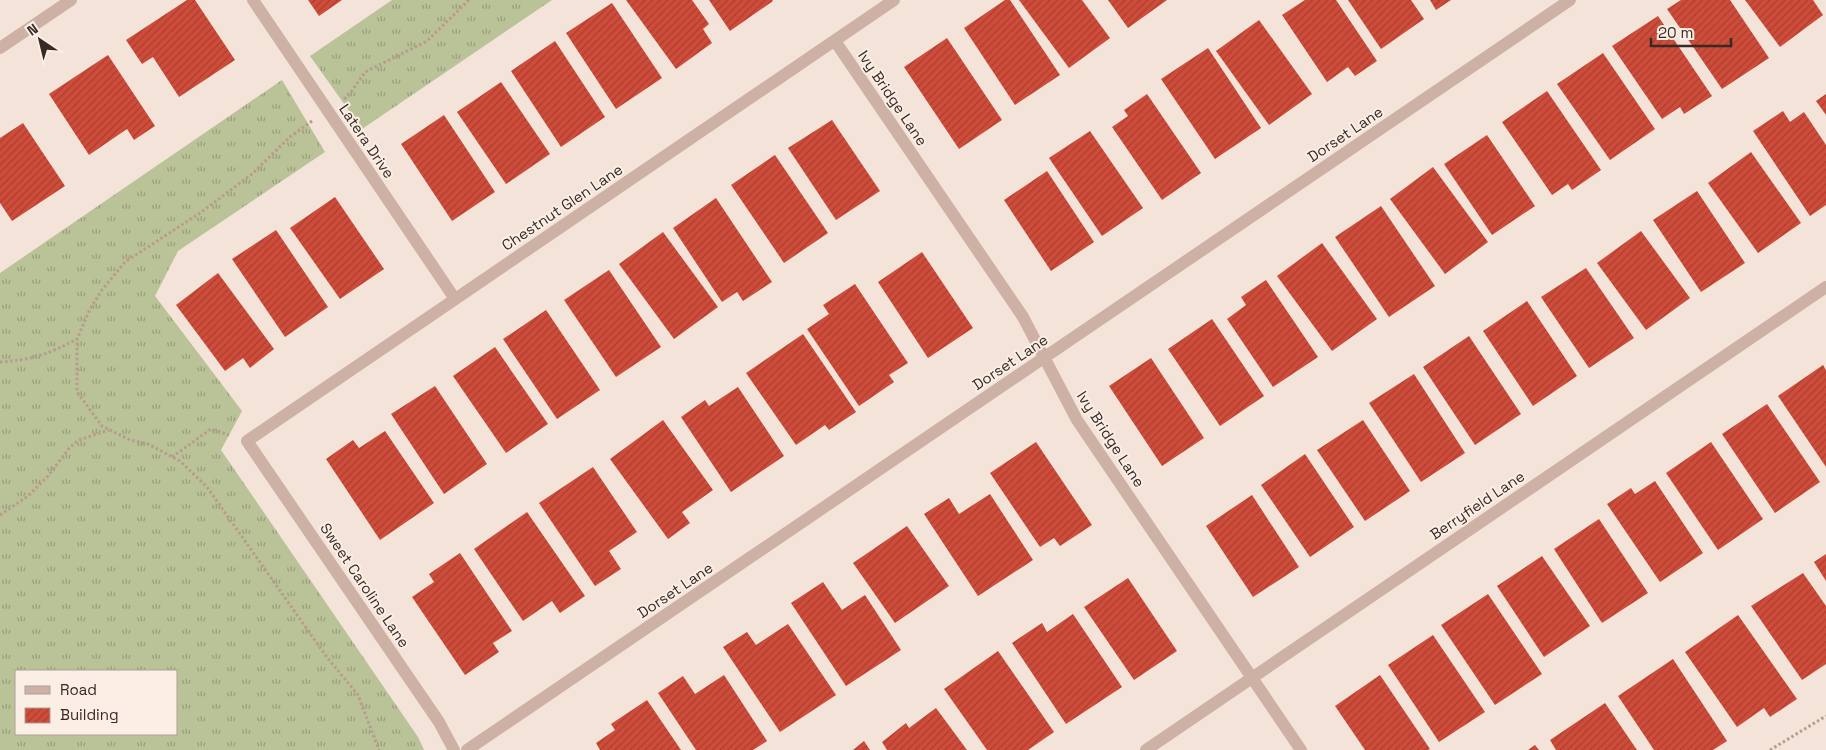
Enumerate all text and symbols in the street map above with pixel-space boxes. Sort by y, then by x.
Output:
north arrow [15,15,65,65]
scale bar [1651,15,1731,47]
text: N [24,19,42,39]
text: 20 m [1658,23,1693,42]
street label: Ivy Bridge Lane [854,47,932,149]
street label: Latera Drive [335,100,399,182]
street label: Dorset Lane [1304,102,1386,166]
street label: Chestnut Glen Lane [498,159,626,255]
street label: Dorset Lane [969,330,1051,394]
street label: Ivy Bridge Lane [1073,387,1149,491]
street label: Berryfield Lane [1426,466,1528,544]
street label: Sweet Caroline Lane [316,519,414,651]
street label: Dorset Lane [634,558,716,622]
legend [15,670,178,735]
text: Road [60,680,97,699]
text: Building [60,705,119,724]

